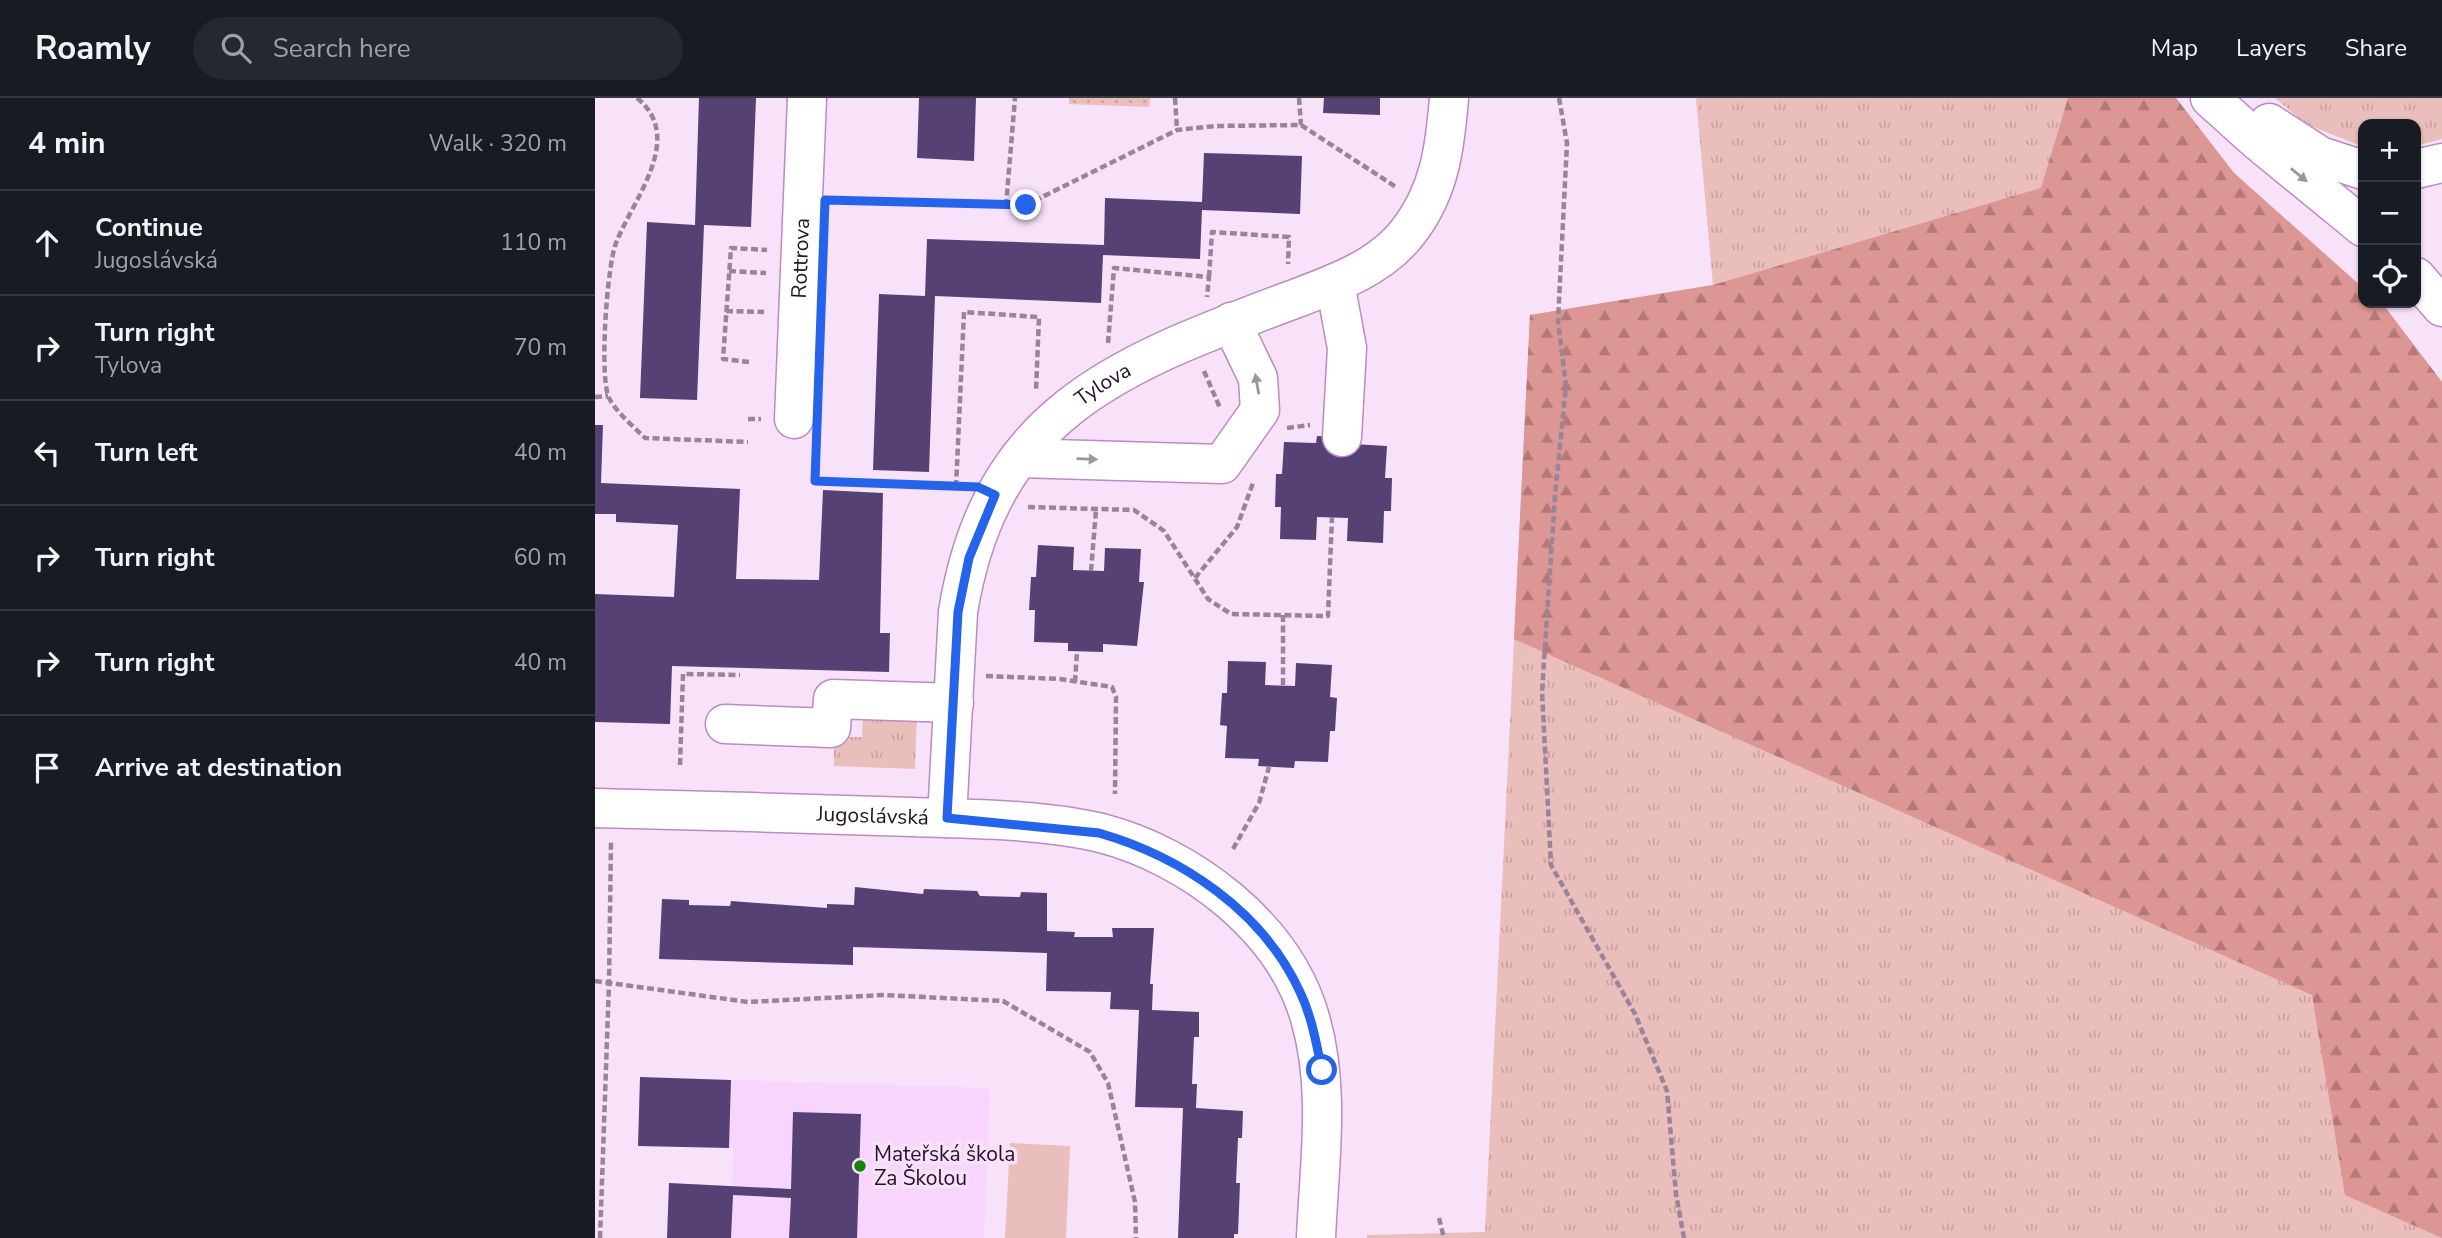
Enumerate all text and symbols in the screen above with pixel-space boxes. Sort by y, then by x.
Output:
search box [193,17,683,80]
text: Roamly [35,26,151,71]
icon: search [217,29,255,67]
text: Search here [273,31,410,66]
text: Map [2151,32,2198,64]
text: Layers [2236,32,2307,64]
text: Share [2345,32,2407,64]
map controls [2358,119,2421,308]
button: + [2358,119,2421,182]
text: 4 min [28,123,106,164]
text: Walk · 320 m [428,128,567,159]
one-way arrow [2290,167,2307,182]
button: − [2358,182,2421,245]
route end [1010,189,1041,220]
text: Continue [95,210,203,245]
street label: Rottrova [785,217,816,299]
icon: ahead [28,224,66,262]
text: 110 m [500,227,567,258]
text: Jugoslávská [95,245,218,276]
button: locate [2358,245,2421,308]
text: Turn right [95,315,214,350]
icon: right [28,329,66,367]
text: 70 m [514,332,567,363]
text: Tylova [95,350,162,381]
street label: Tylova [1069,356,1136,412]
one-way arrow [1251,373,1262,395]
icon: left [28,434,66,472]
text: Turn left [95,435,198,470]
text: 40 m [514,437,567,468]
one-way arrow [1076,454,1098,465]
icon: right [28,539,66,577]
text: Turn right [95,540,214,575]
text: 60 m [514,542,567,573]
icon: right [28,644,66,682]
text: Turn right [95,645,214,680]
text: 40 m [514,647,567,678]
icon: arrive [28,749,66,787]
text: Arrive at destination [95,750,342,785]
street label: Jugoslávská [815,800,929,832]
route start [1306,1054,1337,1085]
place label: Mateřská škola Za Školou [874,1140,1015,1192]
marker: Mateřská škola Za Školou [852,1158,868,1174]

